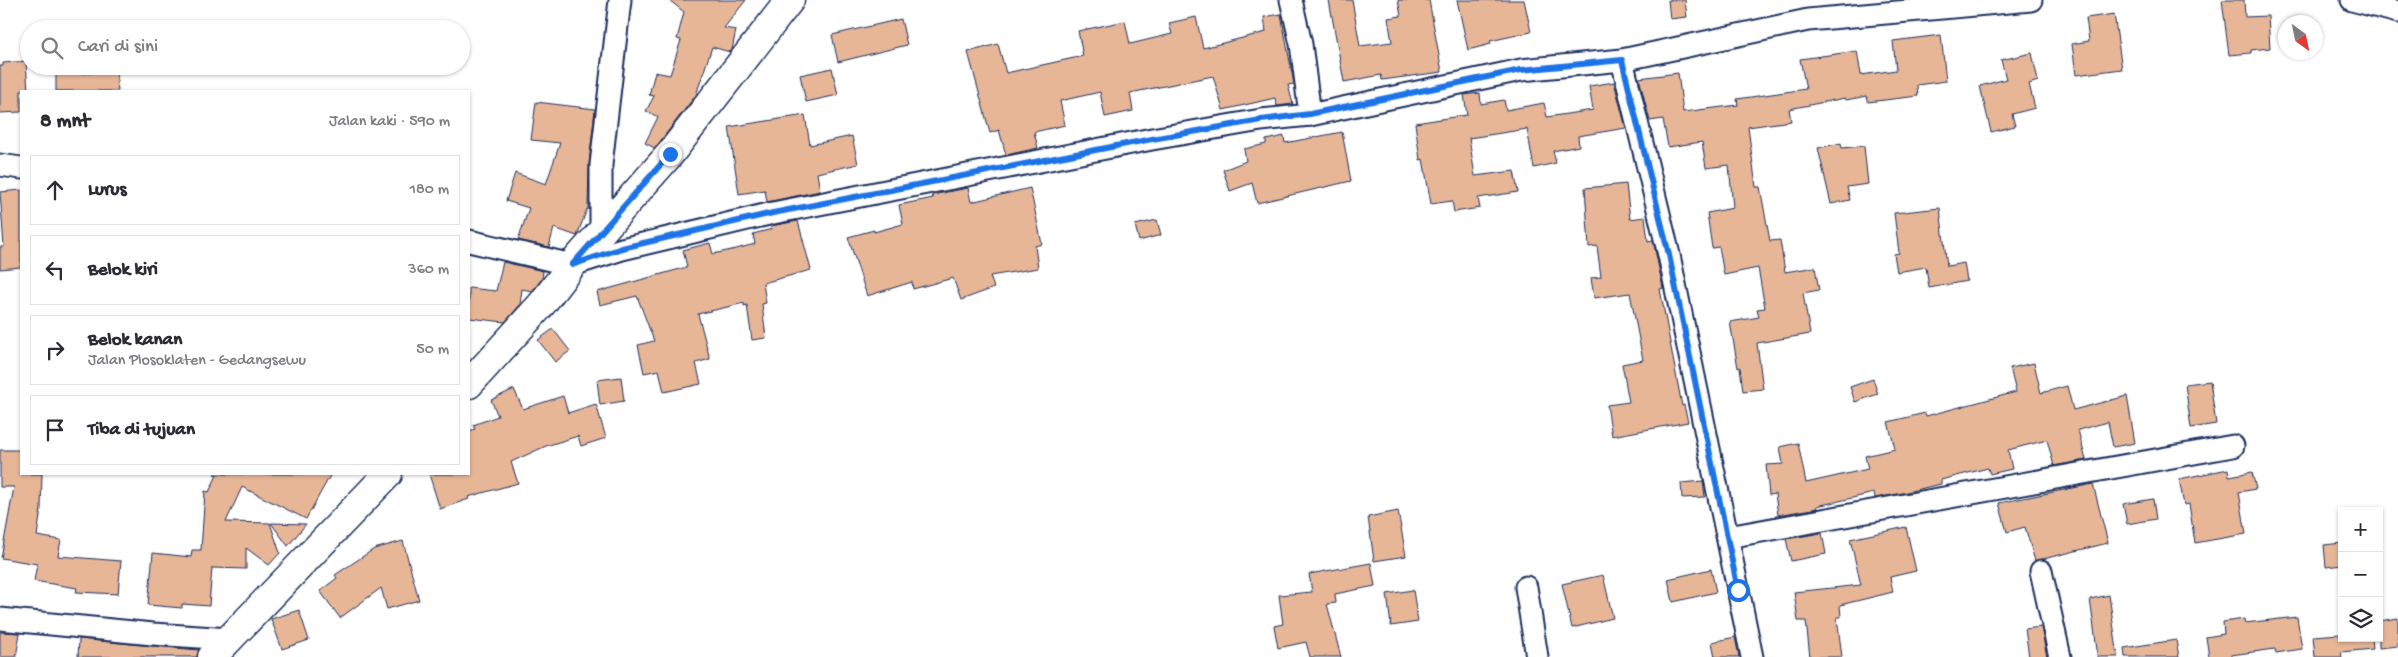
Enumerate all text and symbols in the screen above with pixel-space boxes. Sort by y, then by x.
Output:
north arrow [2278,15,2323,60]
search box [20,20,470,75]
icon: search [38,34,66,62]
text: Cari di sini [78,36,158,59]
text: 8 mnt [40,110,90,135]
text: Jalan kaki · 590 m [329,113,450,132]
route end [659,143,682,166]
icon: ahead [41,176,69,204]
text: Lurus [88,179,127,202]
text: 180 m [410,181,449,200]
icon: left [41,256,69,284]
text: Belok kiri [88,259,158,282]
text: 360 m [408,261,449,280]
text: Belok kanan [88,329,182,352]
icon: right [41,336,69,364]
text: 50 m [416,341,449,360]
text: Jalan Plosoklaten - Gedangsewu [88,352,306,371]
icon: arrive [41,416,69,444]
text: Tiba di tujuan [88,419,195,442]
map controls [2338,507,2383,642]
button: + [2338,507,2383,552]
button: − [2338,552,2383,597]
route start [1727,579,1750,602]
button: layers [2338,597,2383,642]

